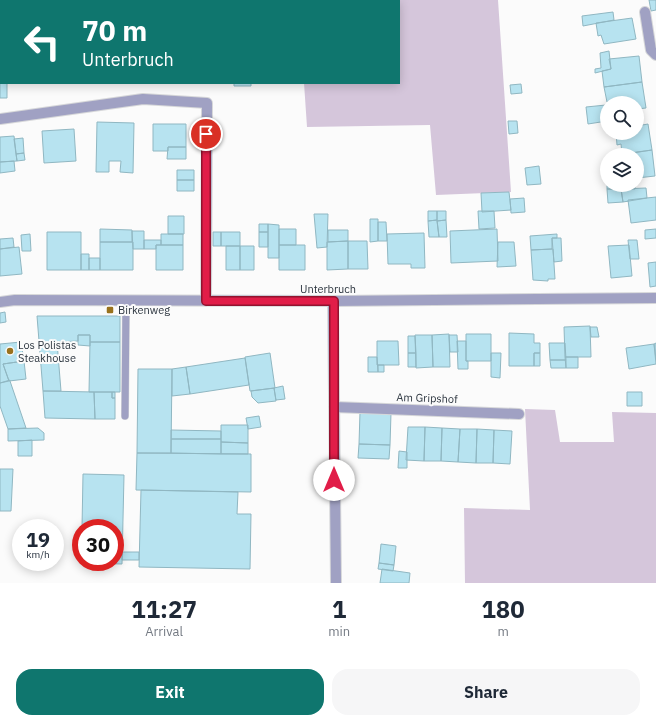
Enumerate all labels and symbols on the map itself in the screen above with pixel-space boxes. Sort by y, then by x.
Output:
pin [189,117,223,151]
street label: Unterbruch [300,282,356,296]
place label: Birkenweg [118,303,170,317]
marker: Birkenweg [105,305,115,315]
place label: Los Polistas Steakhouse [18,338,76,365]
marker: Los Polistas Steakhouse [5,346,15,356]
street label: Am Gripshof [396,390,458,406]
position arrow [313,459,355,501]
speed limit sign: 30 [72,519,124,571]

